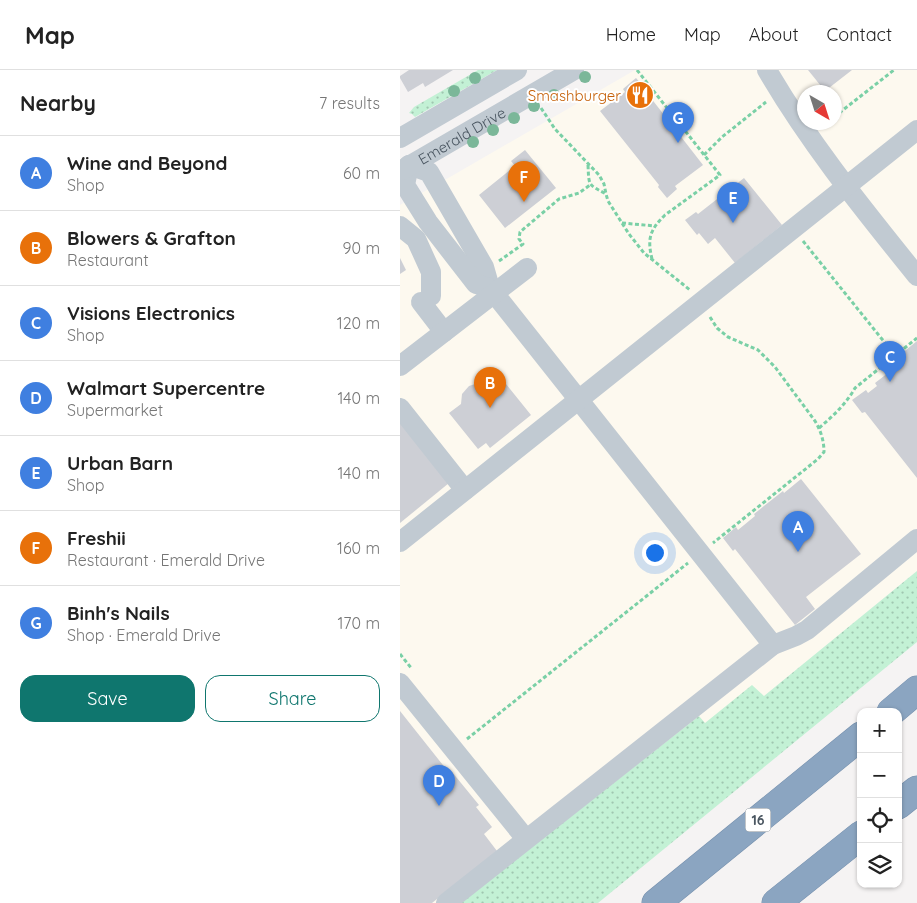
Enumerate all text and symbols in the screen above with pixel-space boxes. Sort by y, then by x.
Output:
text: Map [25,20,75,50]
text: Home [606,23,656,46]
text: Map [684,23,721,46]
text: About [749,23,799,46]
text: Contact [827,23,892,46]
restaurant icon: Smashburger [625,80,655,110]
north arrow [797,85,842,130]
place label: Smashburger [528,86,621,105]
text: Nearby [20,90,96,116]
text: 7 results [319,93,380,113]
street label: Emerald Drive [414,102,509,168]
pin: G [662,102,694,143]
text: Wine and Beyond [67,151,227,175]
pin: F [508,161,540,202]
text: A [31,163,41,183]
text: 60 m [343,163,380,183]
text: Shop [67,175,104,195]
pin: E [717,182,749,223]
text: Blowers & Grafton [67,226,236,250]
text: B [31,238,41,258]
text: 90 m [343,238,380,258]
text: Restaurant [67,250,149,270]
text: Visions Electronics [67,301,235,325]
text: C [31,313,41,333]
text: 120 m [337,313,380,333]
text: Shop [67,325,104,345]
pin: C [874,341,906,382]
pin: B [474,367,506,408]
text: Walmart Supercentre [67,376,265,400]
text: D [30,388,42,408]
text: 140 m [337,388,380,408]
text: Supermarket [67,400,163,420]
text: Urban Barn [67,451,173,475]
text: E [31,463,41,483]
text: 140 m [337,463,380,483]
text: Shop [67,475,104,495]
pin: A [782,511,814,552]
text: Freshii [67,526,126,550]
text: F [32,538,41,558]
text: 160 m [337,538,380,558]
your location [642,540,668,566]
text: Restaurant · Emerald Drive [67,550,265,570]
text: Binh's Nails [67,601,170,625]
text: G [30,613,42,633]
text: 170 m [337,613,380,633]
text: Shop · Emerald Drive [67,625,221,645]
button: Save [20,675,195,722]
button: Share [205,675,380,722]
map controls [857,708,902,888]
button: + [857,708,902,753]
button: − [857,753,902,798]
pin: D [423,765,455,806]
button: locate [857,798,902,843]
road number: 16 [746,808,770,832]
button: layers [857,843,902,888]

